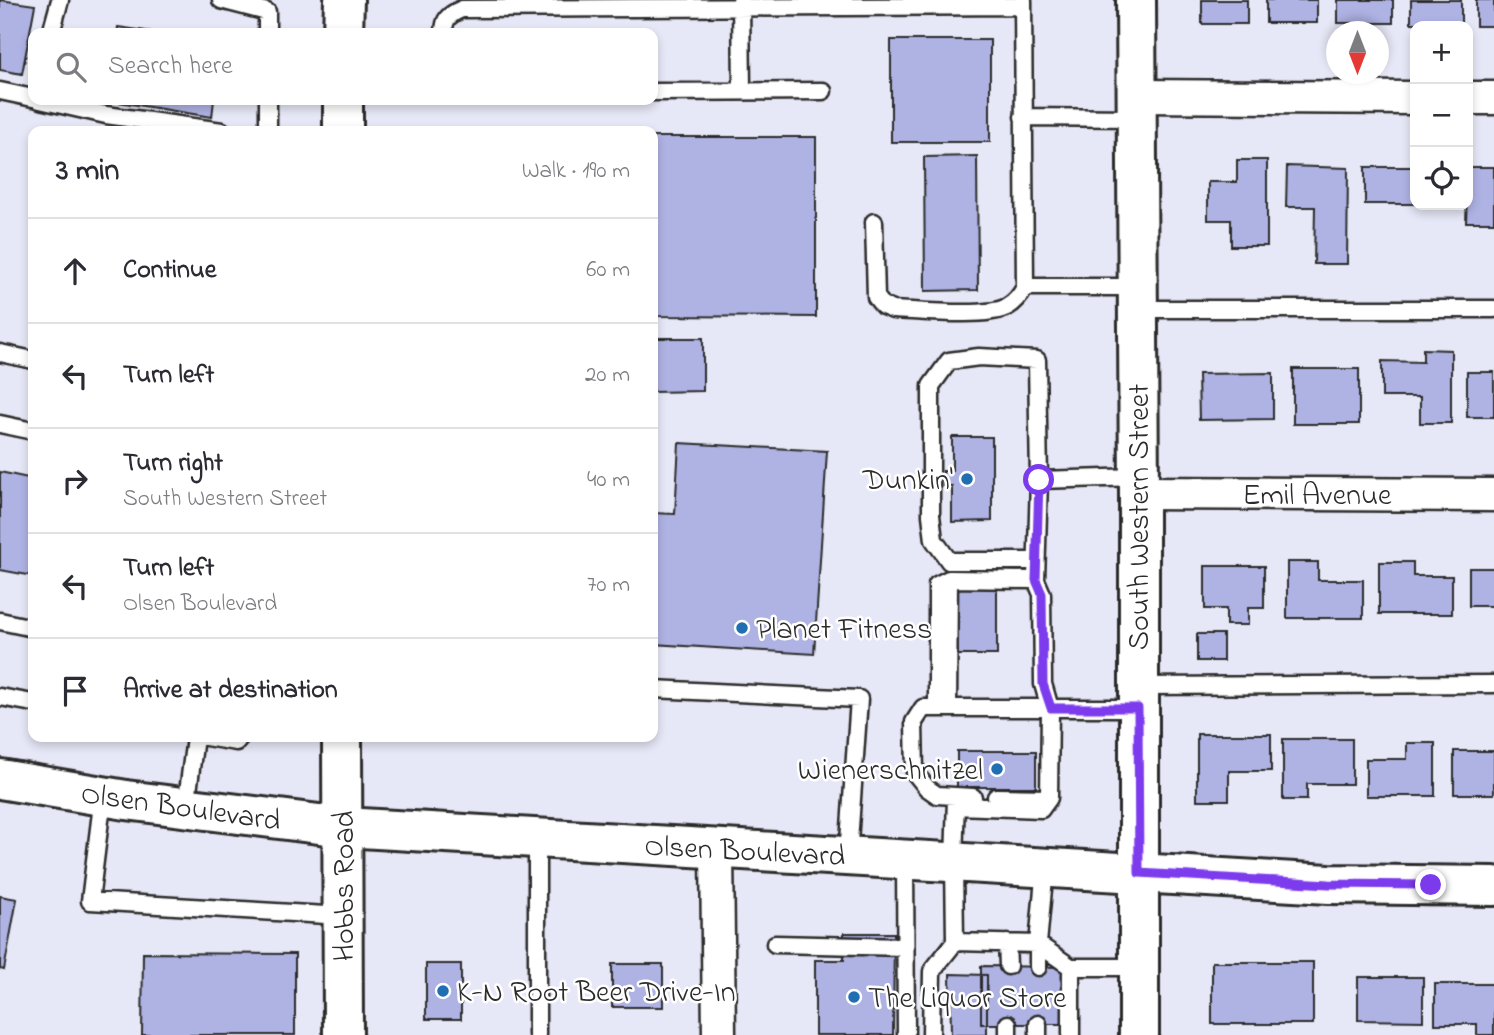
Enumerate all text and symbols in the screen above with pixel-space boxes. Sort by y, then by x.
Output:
north arrow [1326,21,1389,84]
map controls [1410,21,1473,210]
button: + [1410,21,1473,84]
search box [28,28,658,105]
icon: search [52,48,90,86]
text: Search here [108,48,233,86]
button: − [1410,84,1473,147]
button: locate [1410,147,1473,210]
text: 3 min [56,150,119,194]
text: Walk · 190 m [522,155,630,188]
icon: ahead [56,252,94,290]
text: Continue [123,252,216,290]
text: 60 m [586,254,630,287]
icon: left [56,357,94,395]
text: Turn left [123,357,214,395]
text: 20 m [585,359,630,392]
street label: South Western Street [1119,384,1163,650]
text: Turn right [123,445,223,483]
place label: Dunkin' [862,460,953,504]
icon: right [56,462,94,500]
text: 40 m [587,464,630,497]
route start [1023,464,1054,495]
marker: Dunkin' [959,471,975,487]
street label: Emil Avenue [1242,475,1392,519]
text: South Western Street [123,483,327,516]
text: Turn left [123,550,214,588]
icon: left [56,567,94,605]
text: 70 m [587,569,630,602]
text: Olsen Boulevard [123,588,277,621]
place label: Planet Fitness [756,609,932,653]
marker: Planet Fitness [734,620,750,636]
icon: arrive [56,672,94,710]
text: Arrive at destination [123,672,338,710]
place label: Wienerschnitzel [798,750,983,794]
marker: Wienerschnitzel [989,761,1005,777]
street label: Olsen Boulevard [78,773,283,845]
street label: Hobbs Road [324,810,368,961]
street label: Olsen Boulevard [643,826,847,880]
route end [1415,869,1446,900]
place label: K-N Root Beer Drive-In [457,972,736,1016]
place label: The Liquor Store [868,978,1067,1022]
marker: K-N Root Beer Drive-In [435,983,451,999]
marker: The Liquor Store [846,989,862,1005]

